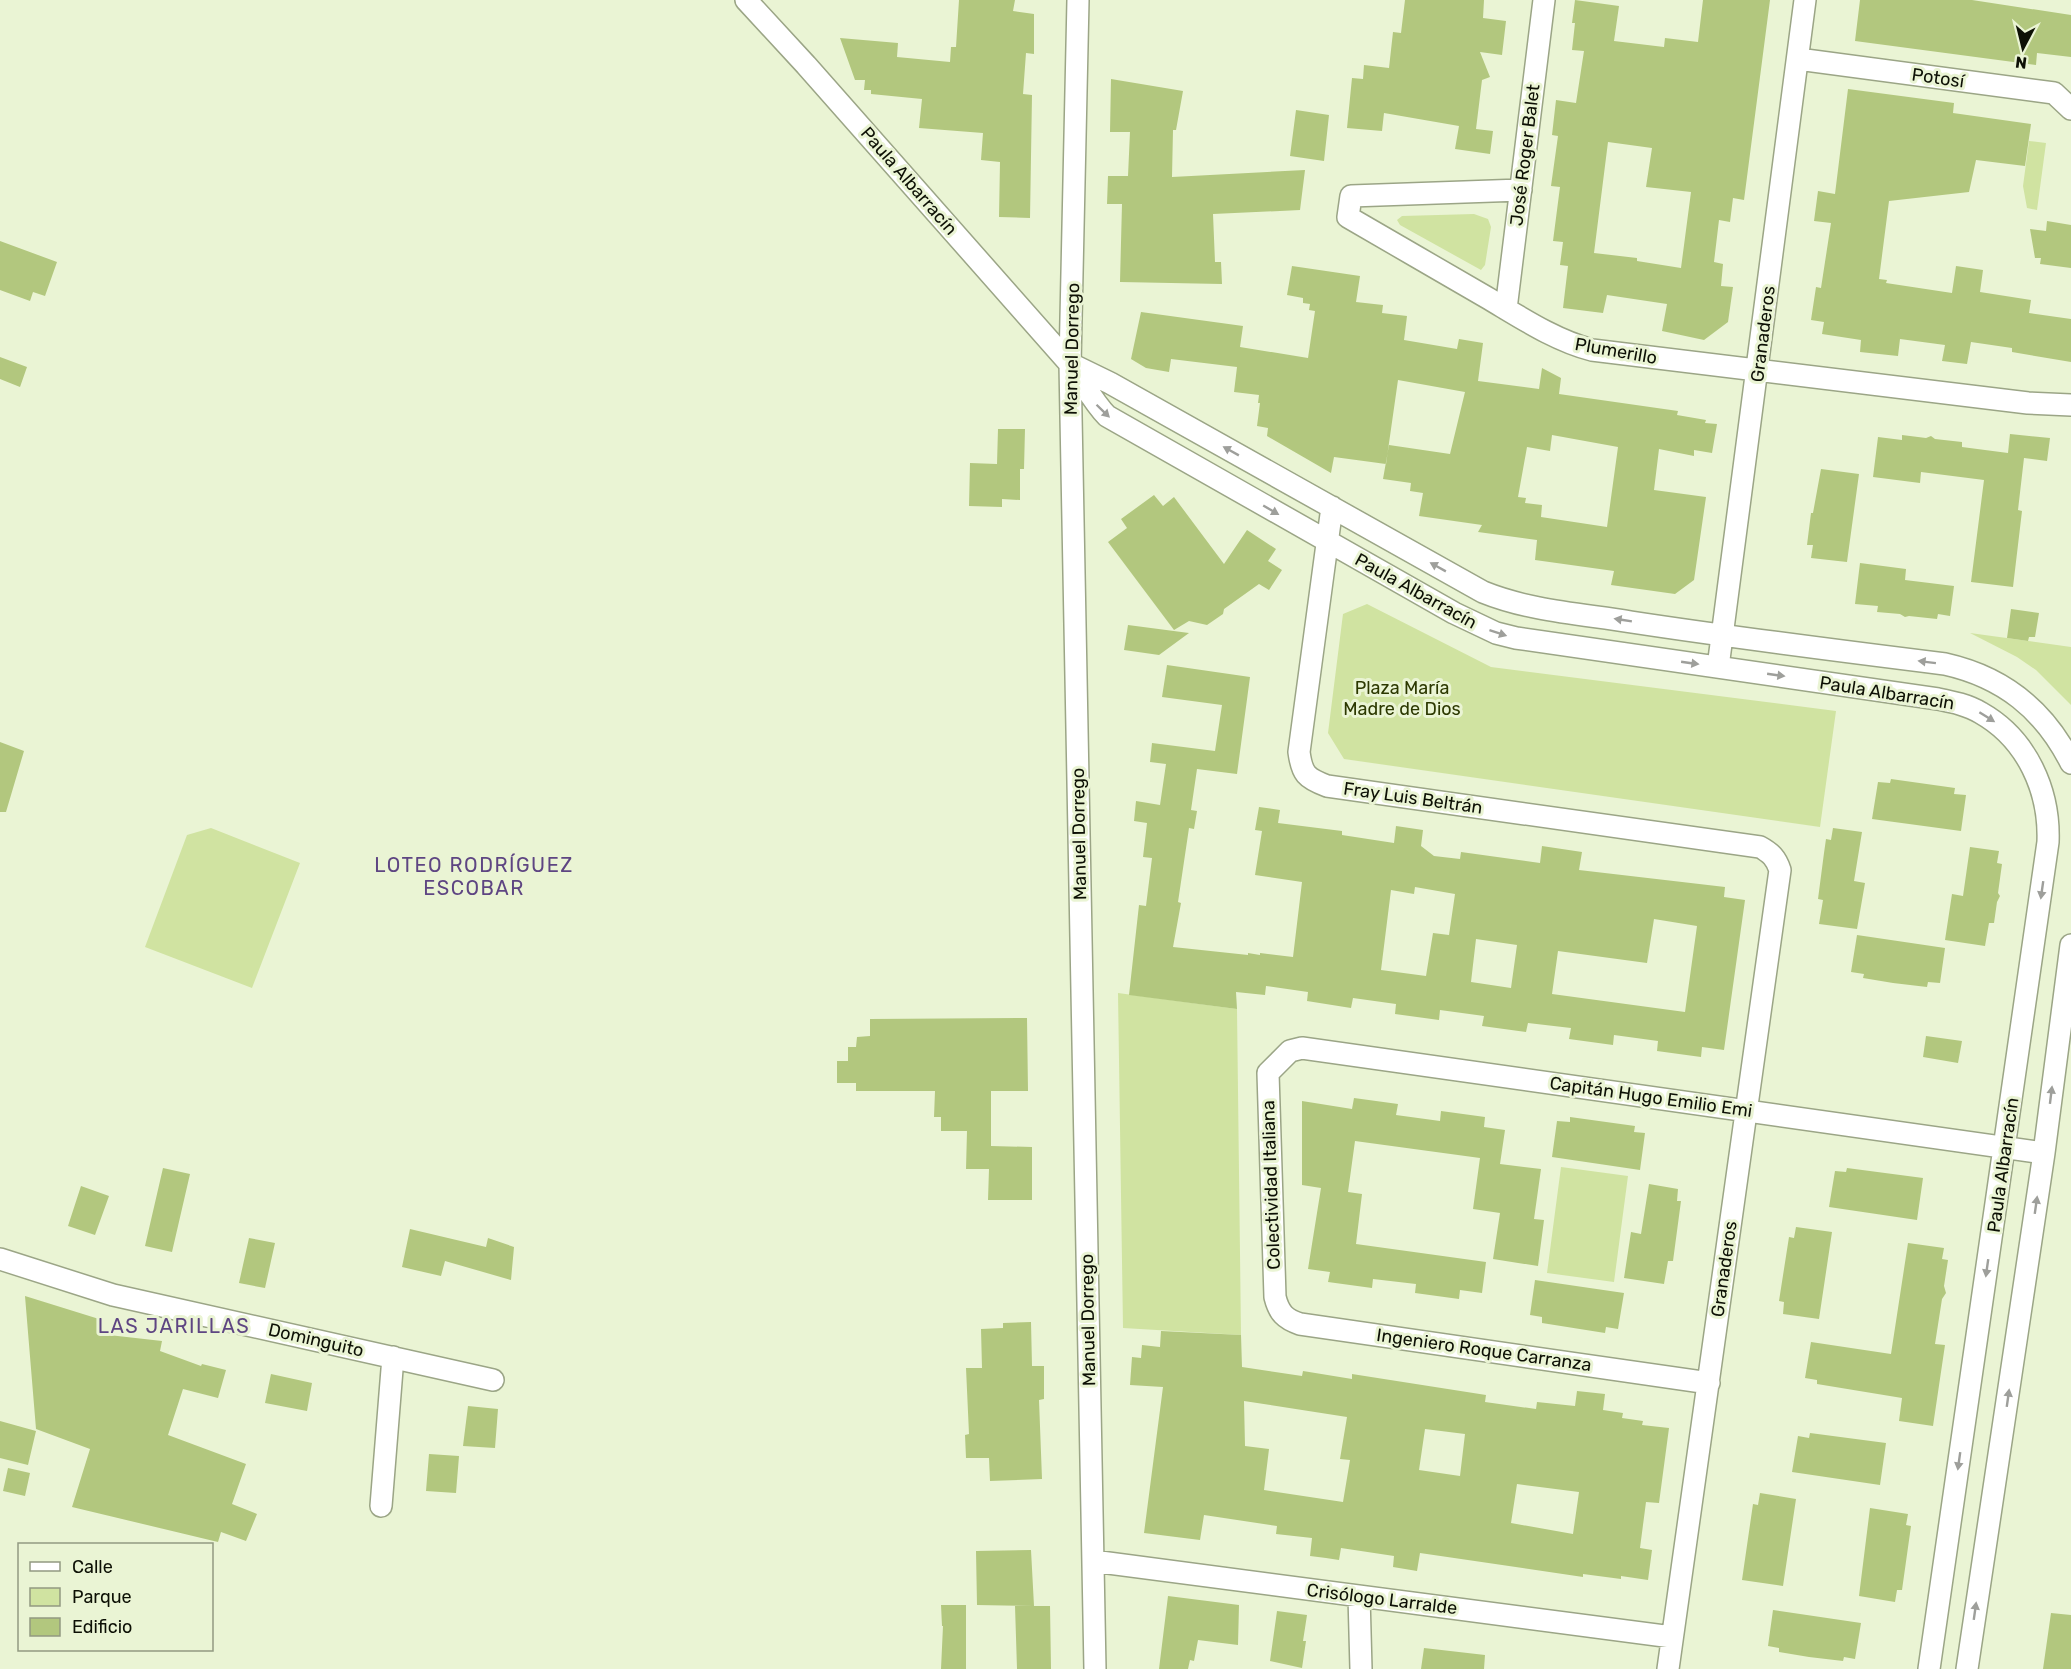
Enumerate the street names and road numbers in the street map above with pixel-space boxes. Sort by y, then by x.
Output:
street label: Potosí [1910,63,1967,93]
street label: José Roger Balet [1505,83,1545,227]
street label: Paula Albarracín [856,122,962,240]
street label: Manuel Dorrego [1060,283,1084,415]
street label: Granaderos [1746,285,1780,383]
street label: Plumerillo [1573,333,1659,369]
street label: Paula Albarracín [1351,548,1481,634]
street label: Paula Albarracín [1818,671,1956,715]
street label: Manuel Dorrego [1067,768,1091,900]
street label: Fray Luis Beltrán [1342,777,1484,819]
street label: Capitán Hugo Emilio Emi [1548,1072,1754,1122]
street label: Paula Albarracín [1983,1096,2023,1234]
street label: Colectividad Italiana [1257,1100,1285,1270]
street label: Granaderos [1706,1220,1742,1318]
street label: Manuel Dorrego [1076,1254,1100,1386]
street label: Dominguito [266,1318,366,1362]
street label: Ingeniero Roque Carranza [1375,1324,1593,1376]
street label: Crisólogo Larralde [1305,1579,1459,1619]

